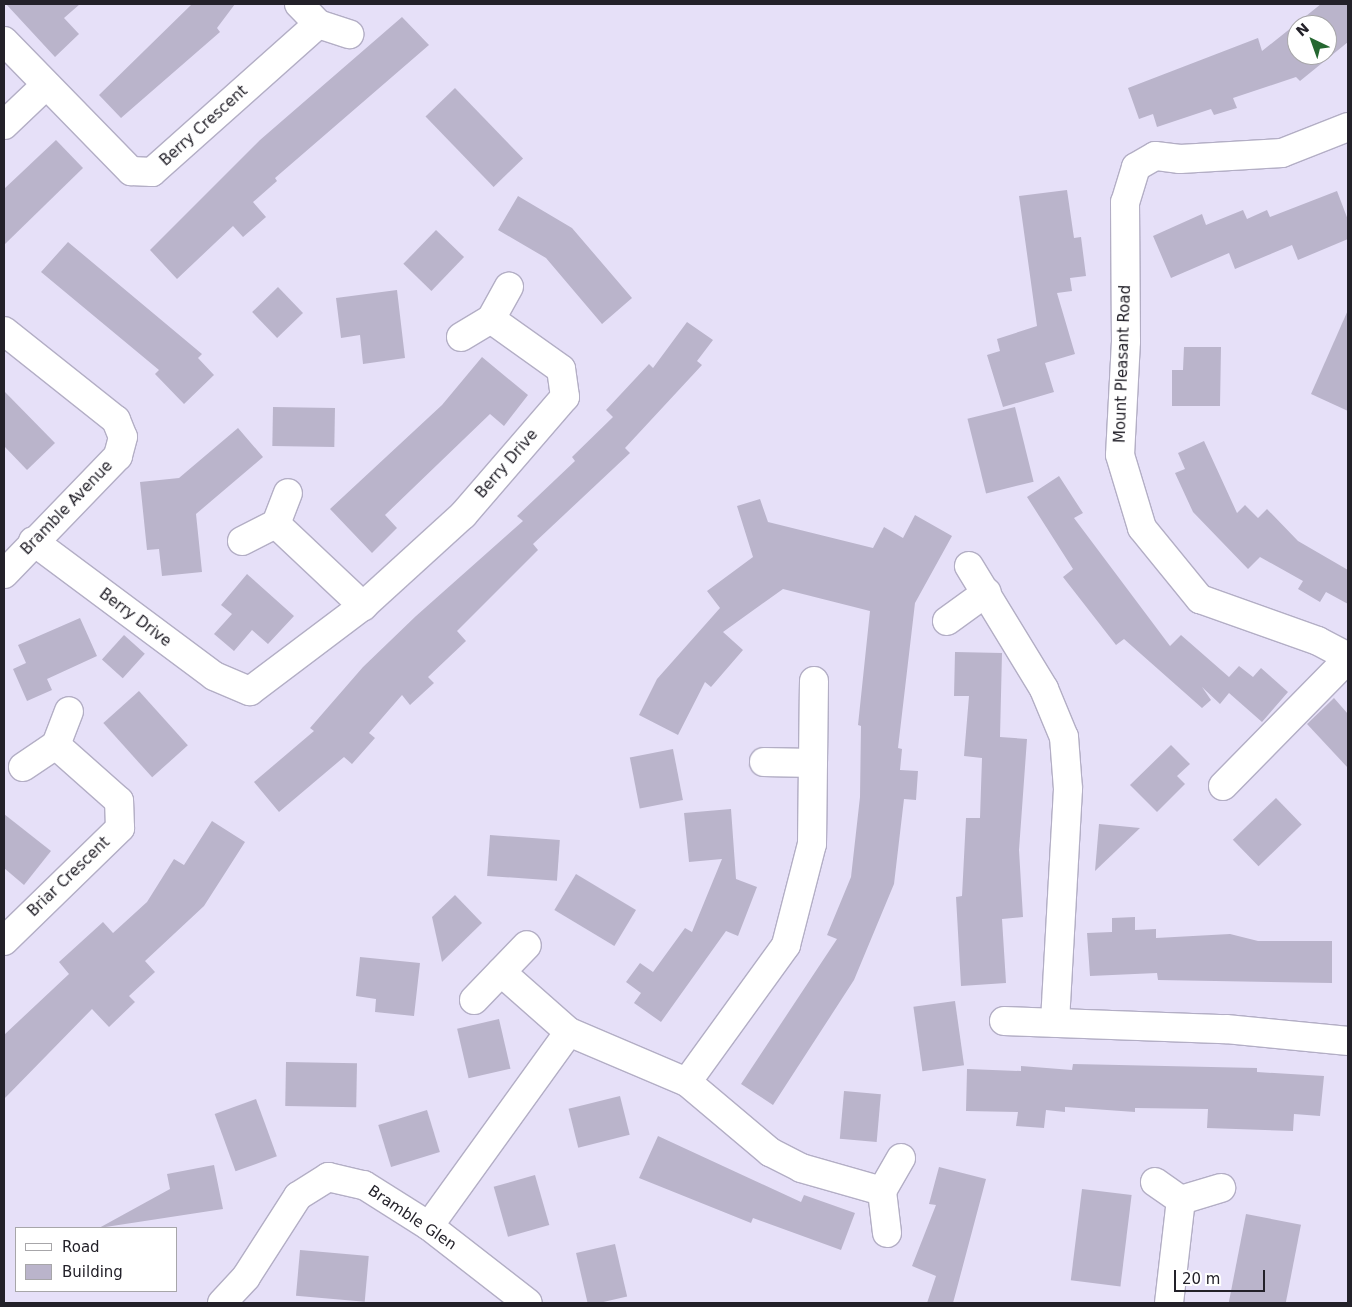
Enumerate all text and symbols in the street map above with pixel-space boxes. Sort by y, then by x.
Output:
north arrow [1287,15,1337,65]
text: N [1293,20,1312,39]
street label: Berry Crescent [157,82,251,170]
street label: Mount Pleasant Road [1111,285,1135,443]
street label: Berry Drive [472,426,542,502]
street label: Bramble Avenue [18,457,116,559]
street label: Berry Drive [96,585,174,651]
street label: Briar Crescent [24,833,114,921]
street label: Bramble Glen [364,1182,460,1254]
legend [15,1227,178,1292]
text: Road [62,1238,100,1256]
scale bar [1177,1260,1268,1292]
text: Building [62,1263,123,1281]
text: 20 m [1182,1270,1220,1288]

